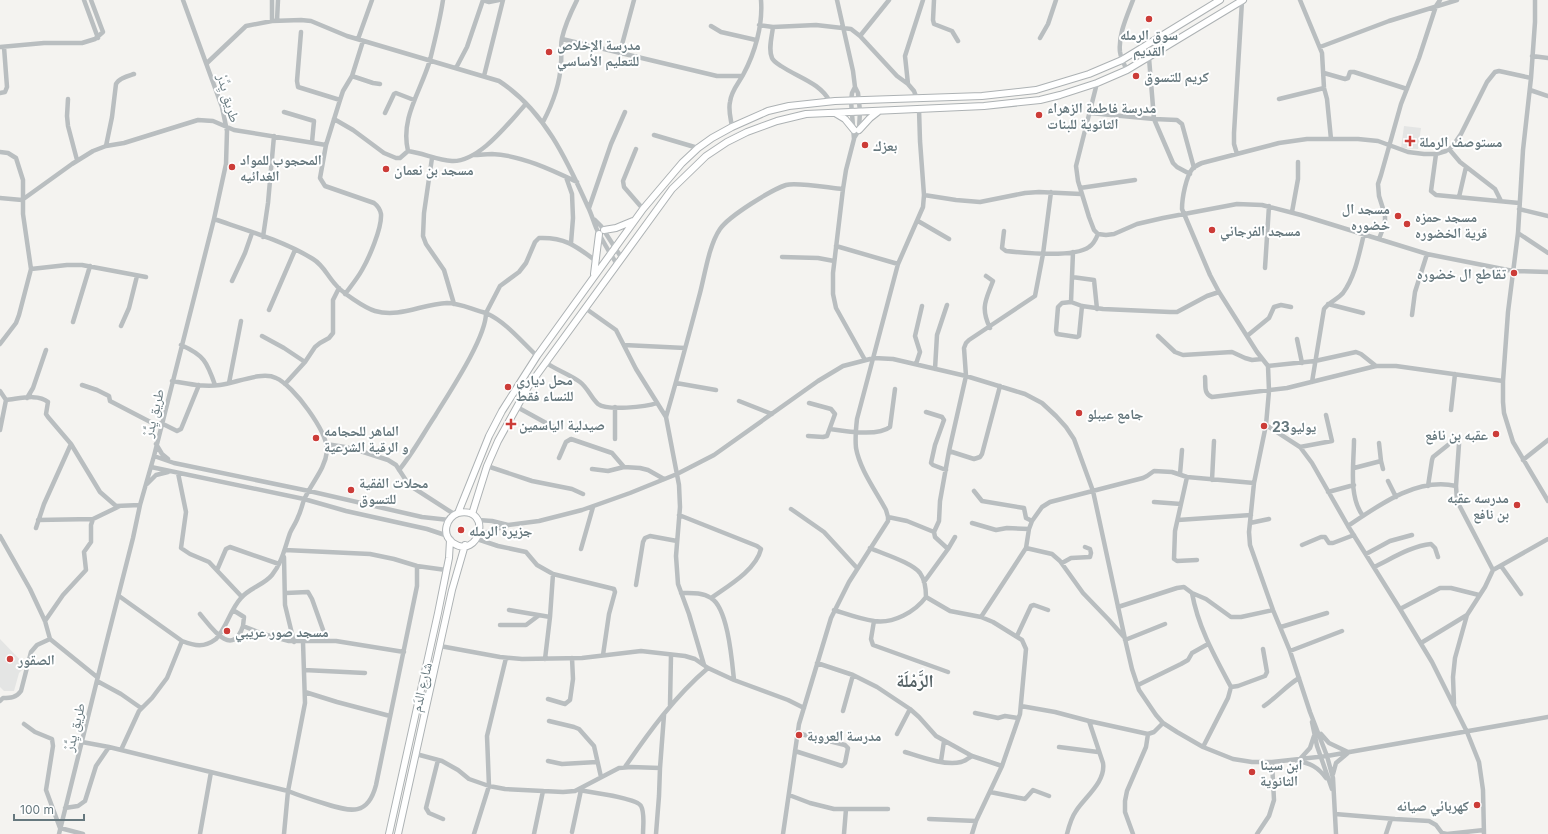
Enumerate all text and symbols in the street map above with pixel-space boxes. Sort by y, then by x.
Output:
marker: سوق الرمله القديم [1144,14,1154,24]
place label: سوق الرمله القديم [1120,26,1178,61]
place label: مدرسة الإخلاص للتعليم الأساسي [557,36,641,72]
marker: مدرسة الإخلاص للتعليم الأساسي [544,47,554,57]
place label: كريم للتسوق [1144,68,1209,87]
street label: طريق يِدِّرْ [211,71,244,125]
marker: كريم للتسوق [1131,71,1141,81]
place label: مدرسة فاطمة الزهراء الثانوية للبنات [1047,99,1156,132]
marker: مدرسة فاطمة الزهراء الثانوية للبنات [1034,110,1044,120]
place label: مستوصف الرملة [1419,133,1502,150]
marker: مستوصف الرملة [1404,135,1416,147]
place label: بعزك [873,137,897,154]
marker: بعزك [860,140,870,150]
place label: المحجوب للمواد الغدائيه [240,151,322,184]
place label: مسجد بن نعمان [394,161,474,179]
marker: المحجوب للمواد الغدائيه [227,162,237,172]
marker: مسجد بن نعمان [381,164,391,174]
place label: مسجد ال خضوره [1342,200,1390,233]
place label: مسجد حمزه قرية الخضوره [1415,208,1487,241]
marker: مسجد ال خضوره [1393,211,1403,221]
marker: مسجد حمزه قرية الخضوره [1402,219,1412,229]
place label: مسجد الفرجاني [1220,222,1301,242]
marker: مسجد الفرجاني [1207,225,1217,235]
place label: تقاطع ال خضوره [1417,265,1506,284]
marker: تقاطع ال خضوره [1509,268,1519,278]
place label: محل دياري للنساء فقط [516,371,574,404]
marker: محل دياري للنساء فقط [503,382,513,392]
street label: طريق يِدِّرْ [139,387,170,441]
place label: جامع عيبلو [1087,405,1143,424]
marker: جامع عيبلو [1074,408,1084,418]
place label: صيدلية الياسمين [519,416,605,434]
place label: 23يوليو [1272,418,1317,435]
marker: صيدلية الياسمين [506,419,516,429]
marker: 23يوليو [1259,421,1269,431]
place label: الماهر للحجامه و الرقية الشرعية [324,422,409,455]
place label: عقبه بن نافع [1425,426,1488,445]
marker: عقبه بن نافع [1491,429,1501,439]
marker: الماهر للحجامه و الرقية الشرعية [311,433,321,443]
place label: محلات الفقية للتسوق [359,474,428,508]
marker: محلات الفقية للتسوق [346,485,356,495]
place label: مدرسه عقبه بن نافع [1447,489,1509,524]
marker: مدرسه عقبه بن نافع [1512,500,1522,510]
place label: جزيرة الرمله [469,522,532,539]
marker: جزيرة الرمله [456,525,466,535]
place label: مسجد صور عريبي [235,623,329,643]
marker: مسجد صور عريبي [222,626,232,636]
place label: الصقور [17,651,55,668]
marker: الصقور [5,654,15,664]
street label: شارع الدَم [407,661,437,714]
district label: الرَّمْلَة [896,670,934,691]
street label: طريق يِدِّرْ [60,701,91,755]
place label: مدرسة العروبة [807,727,881,744]
marker: مدرسة العروبة [794,730,804,740]
place label: ابن سينا الثانوية [1260,756,1303,789]
marker: ابن سينا الثانوية [1247,767,1257,777]
scale bar [14,796,84,822]
place label: كهربائي صيانه [1396,797,1469,817]
marker: كهربائي صيانه [1472,800,1482,810]
text: 100 m [20,802,54,817]

